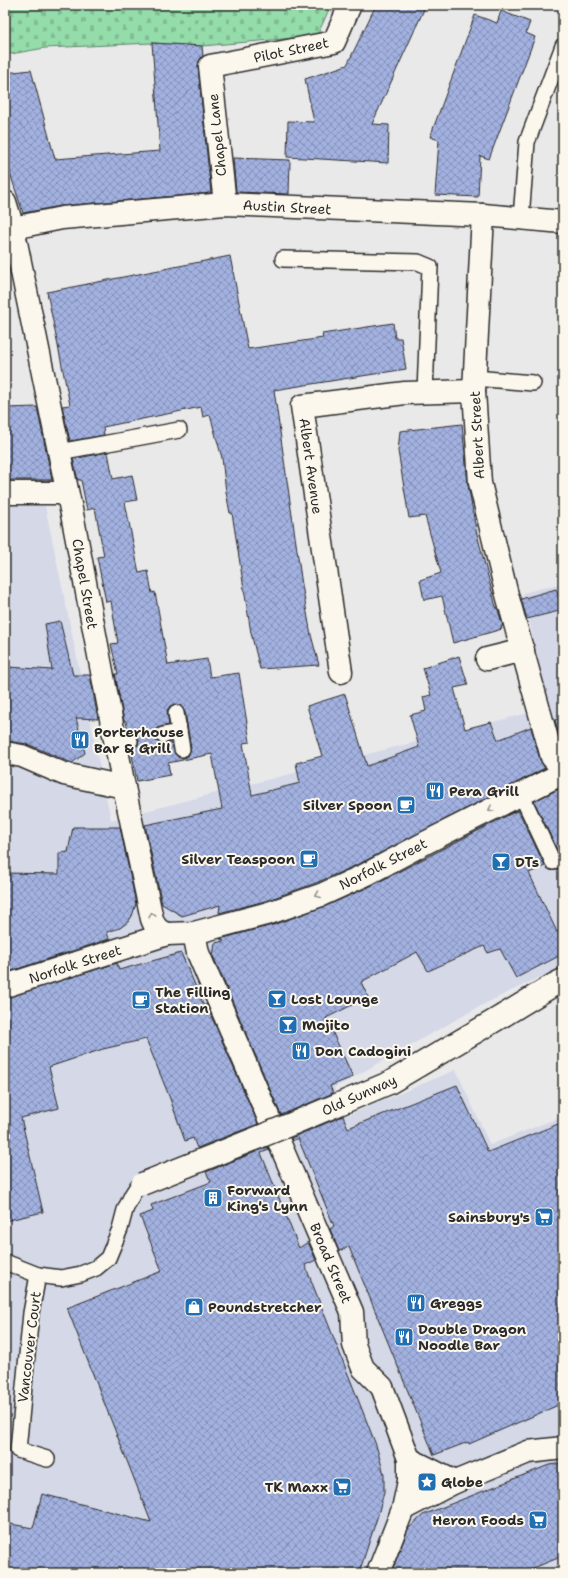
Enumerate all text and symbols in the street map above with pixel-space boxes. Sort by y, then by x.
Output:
street label: Pilot Street [252,33,330,67]
street label: Chapel Lane [204,93,230,177]
street label: Austin Street [242,196,332,218]
street label: Albert Street [466,390,488,480]
street label: Albert Avenue [295,417,327,515]
street label: Chapel Street [68,537,102,631]
place label: Porterhouse Bar & Grill [94,723,184,757]
restaurant icon: Porterhouse Bar & Grill [69,729,91,751]
restaurant icon: Pera Grill [424,780,446,802]
place label: Pera Grill [449,782,519,800]
cafe icon: Silver Spoon [395,794,417,816]
place label: Silver Spoon [303,796,392,814]
one-way arrow [487,804,495,812]
street label: Norfolk Street [336,834,430,894]
cafe icon: Silver Teaspoon [298,848,320,870]
place label: Silver Teaspoon [181,850,295,868]
bar icon: DTs [490,851,512,873]
place label: DTs [515,853,539,871]
one-way arrow [315,891,322,899]
one-way arrow [148,912,156,918]
street label: Norfolk Street [26,941,124,987]
place label: The Filling Station [155,983,230,1017]
bar icon: Lost Lounge [266,988,288,1010]
cafe icon: The Filling Station [130,989,152,1011]
place label: Lost Lounge [291,990,379,1008]
bar icon: Mojito [277,1014,299,1036]
place label: Mojito [302,1016,349,1034]
restaurant icon: Don Cadogini [290,1040,312,1062]
place label: Don Cadogini [315,1042,411,1060]
street label: Old Sunway [319,1070,399,1120]
place label: Forward King's Lynn [227,1181,308,1215]
building icon: Forward King's Lynn [202,1187,224,1209]
supermarket icon: Sainsbury's [533,1206,555,1228]
place label: Sainsbury's [448,1208,530,1226]
street label: Broad Street [306,1220,356,1306]
street label: Vancouver Court [13,1290,45,1404]
restaurant icon: Greggs [405,1292,427,1314]
place label: Greggs [430,1294,482,1312]
shop icon: Poundstretcher [183,1296,205,1318]
place label: Poundstretcher [208,1298,322,1316]
place label: Double Dragon Noodle Bar [418,1320,526,1354]
restaurant icon: Double Dragon Noodle Bar [393,1326,415,1348]
place icon: Globe [416,1471,438,1493]
place label: Globe [441,1473,483,1491]
supermarket icon: TK Maxx [331,1476,353,1498]
place label: TK Maxx [265,1478,328,1496]
supermarket icon: Heron Foods [527,1509,549,1531]
place label: Heron Foods [432,1511,524,1529]

